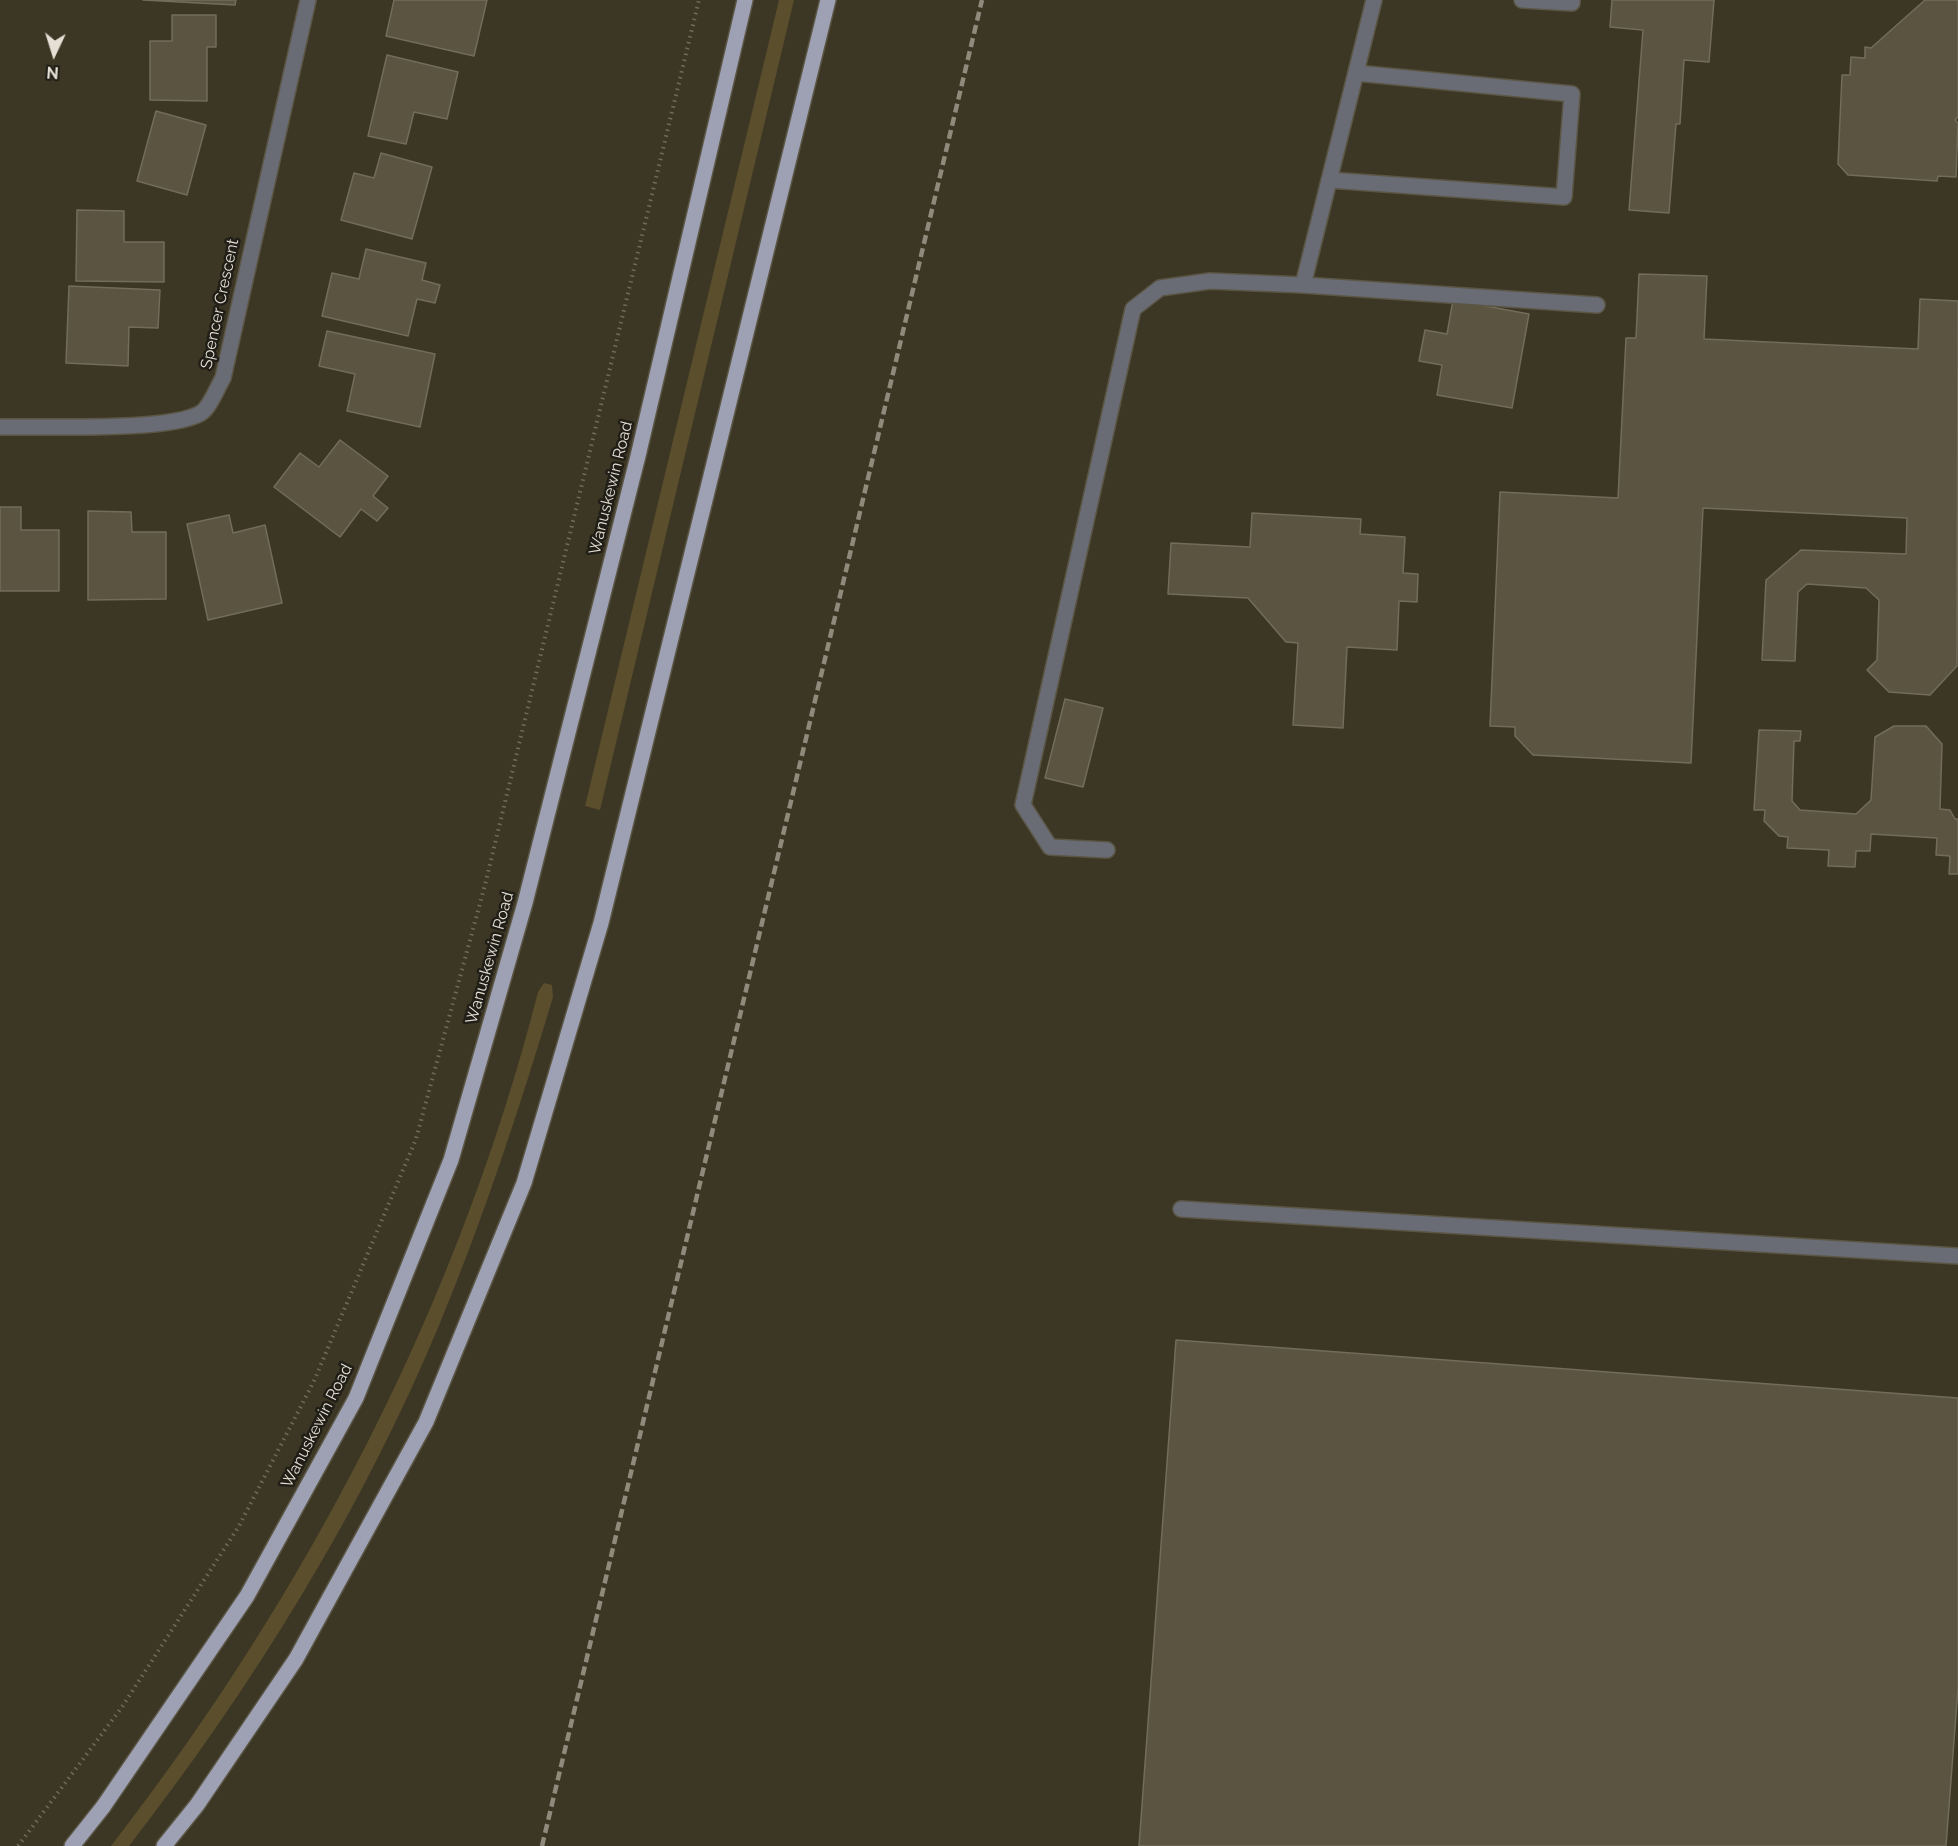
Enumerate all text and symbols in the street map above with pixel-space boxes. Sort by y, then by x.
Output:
north arrow [24,24,84,84]
text: N [46,63,59,82]
street label: Spencer Crescent [197,237,243,371]
street label: Wanuskewin Road [585,419,637,557]
street label: Wanuskewin Road [462,890,518,1026]
street label: Wanuskewin Road [277,1361,357,1491]

